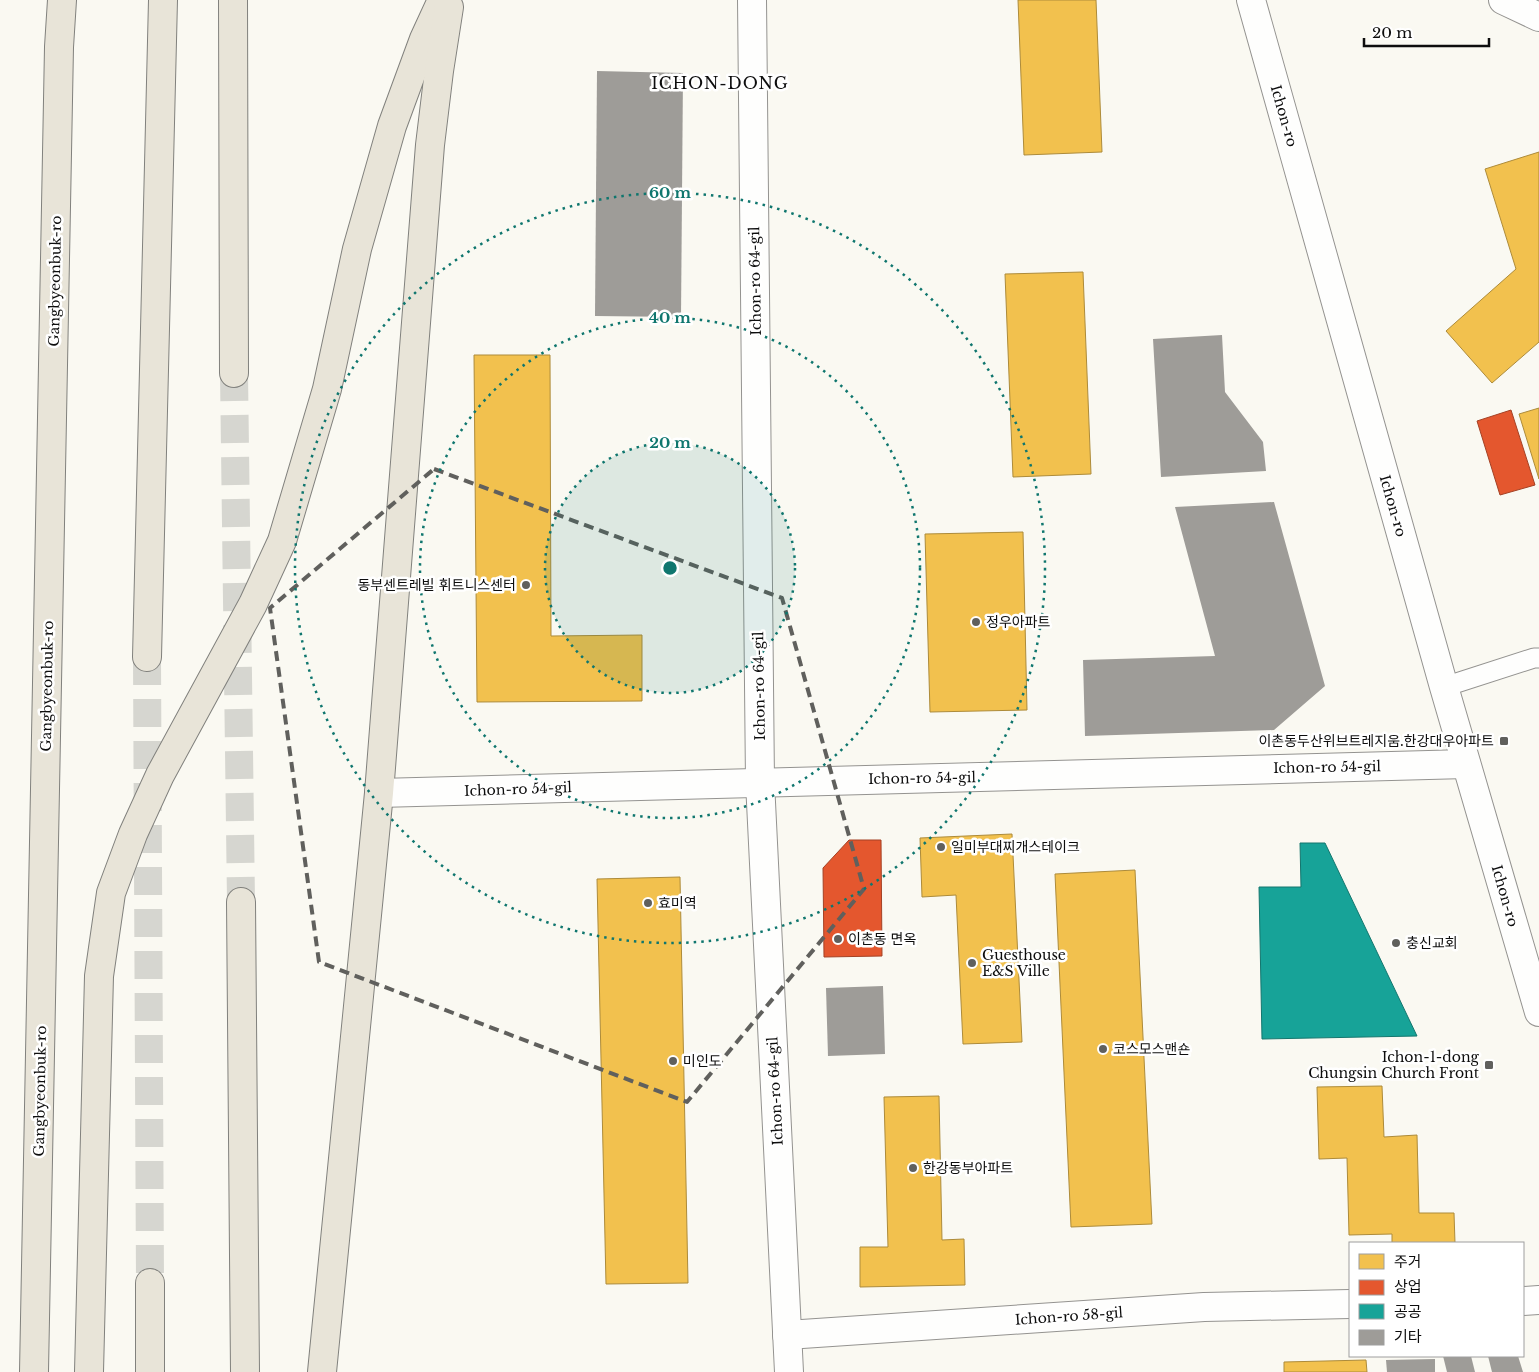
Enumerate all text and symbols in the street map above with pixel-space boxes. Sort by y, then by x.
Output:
scale bar [1364,15,1489,47]
text: 20 m [1372,23,1412,42]
district label: ICHON-DONG [651,73,789,93]
street label: Ichon-ro [1267,83,1301,149]
text: 60 m [649,183,691,202]
street label: Gangbyeonbuk-ro [45,215,65,347]
street label: Ichon-ro 64-gil [745,226,765,336]
text: 40 m [649,308,691,327]
text: 20 m [649,433,691,452]
street label: Ichon-ro [1376,473,1410,539]
centre of rings [661,559,679,577]
place label: 동부센트레빌 휘트니스센터 [357,576,516,594]
marker: 동부센트레빌 휘트니스센터 [520,579,532,591]
place label: 정우아파트 [986,613,1051,631]
marker: 정우아파트 [970,616,982,628]
street label: Gangbyeonbuk-ro [37,620,57,752]
street label: Ichon-ro 64-gil [749,631,769,741]
place label: 이촌동두산위브트레지움.한강대우아파트 [1258,732,1494,750]
marker: 이촌동두산위브트레지움.한강대우아파트 [1498,735,1510,747]
street label: Ichon-ro 54-gil [1273,757,1382,777]
street label: Ichon-ro 54-gil [868,768,977,788]
street label: Ichon-ro 54-gil [464,778,573,800]
place label: 일미부대찌개스테이크 [951,838,1080,856]
marker: 일미부대찌개스테이크 [935,841,947,853]
street label: Ichon-ro [1488,863,1522,929]
place label: 효미역 [658,894,697,912]
marker: 효미역 [642,897,654,909]
place label: 이촌동 면옥 [848,930,917,948]
marker: 이촌동 면옥 [832,933,844,945]
place label: 충신교회 [1406,934,1458,952]
marker: 충신교회 [1390,937,1402,949]
place label: Guesthouse E&S Ville [982,946,1066,980]
marker: Guesthouse E&S Ville [966,957,978,969]
street label: Gangbyeonbuk-ro [30,1025,50,1157]
street label: Ichon-ro 64-gil [763,1036,787,1146]
place label: 코스모스맨숀 [1113,1040,1190,1058]
marker: 코스모스맨숀 [1097,1043,1109,1055]
place label: Ichon-1-dong Chungsin Church Front [1308,1048,1480,1082]
place label: 미인도 [683,1052,722,1070]
marker: 미인도 [667,1055,679,1067]
marker: Ichon-1-dong Chungsin Church Front [1483,1059,1495,1071]
place label: 한강동부아파트 [923,1159,1013,1177]
marker: 한강동부아파트 [907,1162,919,1174]
legend [1349,1242,1524,1357]
text: 주거 [1394,1252,1422,1271]
text: 상업 [1394,1277,1422,1296]
text: 공공 [1394,1302,1422,1321]
street label: Ichon-ro 58-gil [1014,1303,1124,1329]
text: 기타 [1394,1327,1422,1346]

